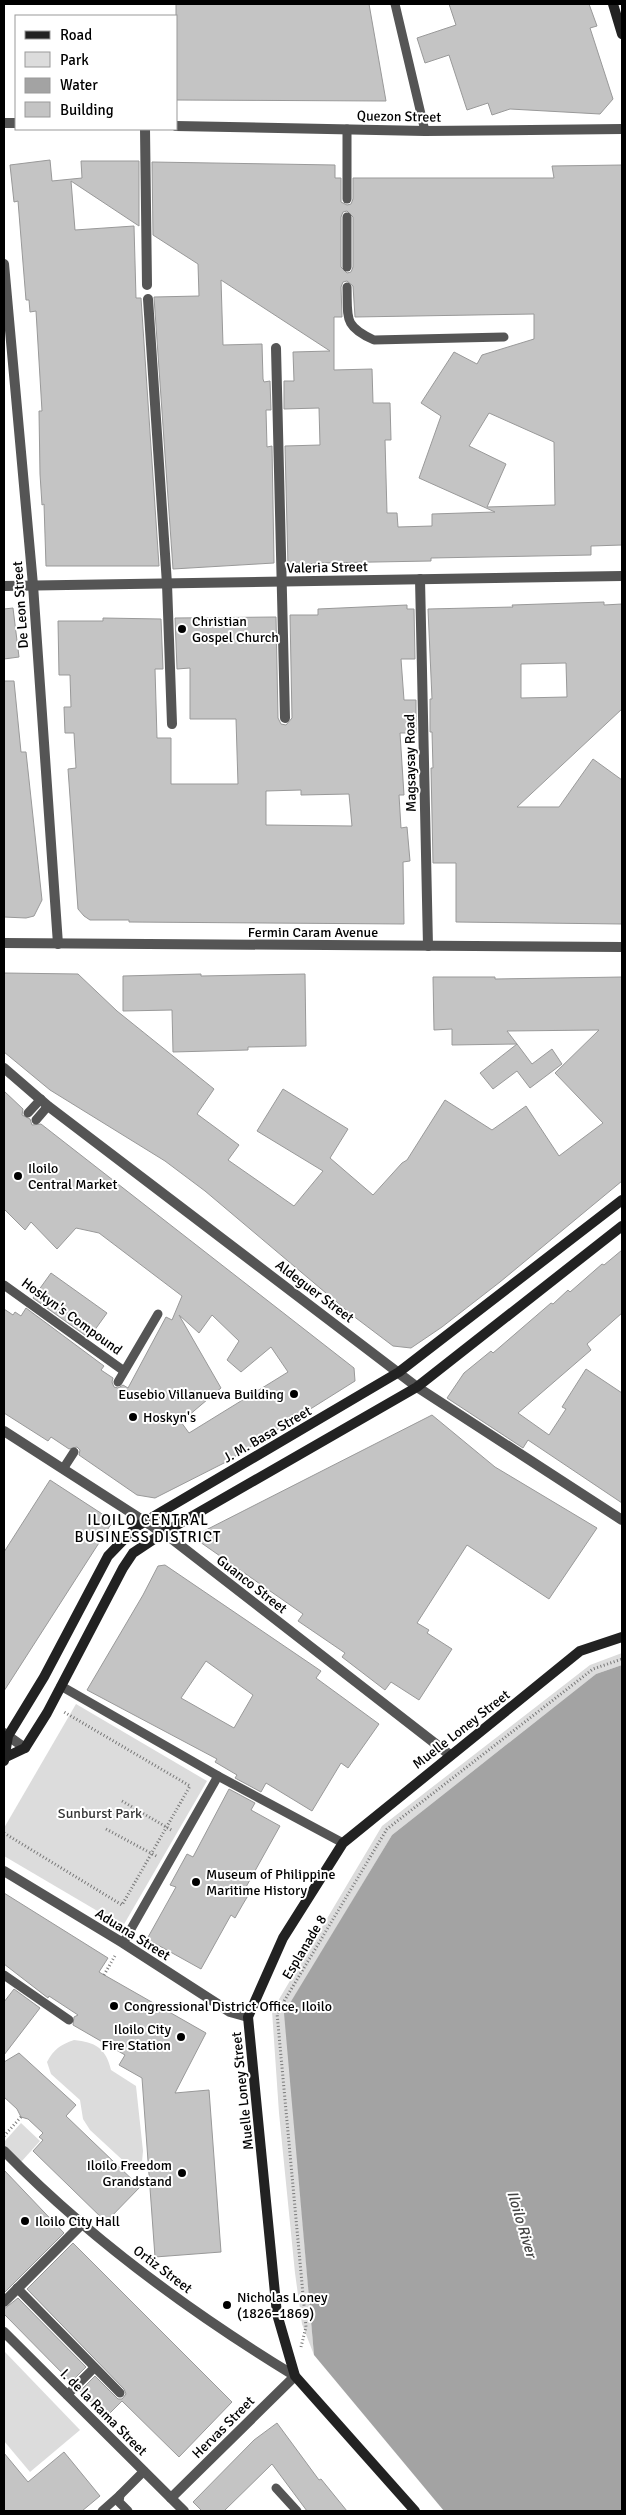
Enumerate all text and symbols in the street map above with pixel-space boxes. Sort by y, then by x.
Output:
legend [15,15,178,130]
text: Road [60,26,92,44]
text: Park [60,51,89,69]
text: Water [60,76,98,94]
text: Building [60,101,114,119]
street label: Quezon Street [357,107,441,126]
street label: Valeria Street [286,558,368,577]
street label: De Leon Street [9,561,32,649]
place label: Christian Gospel Church [192,613,279,646]
marker: Christian Gospel Church [176,623,188,635]
street label: Magsaysay Road [401,714,420,812]
street label: Fermin Caram Avenue [248,924,378,941]
place label: Iloilo Central Market [28,1160,118,1193]
marker: Iloilo Central Market [12,1170,24,1182]
street label: Aldeguer Street [272,1256,357,1326]
street label: Hoskyn's Compound [18,1274,125,1359]
place label: Eusebio Villanueva Building [118,1386,284,1403]
marker: Eusebio Villanueva Building [288,1388,300,1400]
street label: J. M. Basa Street [220,1402,314,1467]
place label: Hoskyn's [143,1409,196,1426]
marker: Hoskyn's [127,1411,139,1423]
district label: ILOILO CENTRAL BUSINESS DISTRICT [75,1511,221,1546]
street label: Guanco Street [213,1552,290,1617]
street label: Muelle Loney Street [409,1686,513,1773]
park label: Sunburst Park [58,1805,142,1822]
place label: Museum of Philippine Maritime History [206,1866,335,1899]
marker: Museum of Philippine Maritime History [190,1876,202,1888]
street label: Aduana Street [92,1905,173,1964]
street label: Esplanade 8 [278,1912,330,1983]
place label: Congressional District Office, Iloilo [124,1998,332,2015]
marker: Congressional District Office, Iloilo [108,2000,120,2012]
place label: Iloilo City Fire Station [102,2021,171,2054]
marker: Iloilo City Fire Station [175,2031,187,2043]
street label: Muelle Loney Street [228,2031,257,2151]
place label: Iloilo Freedom Grandstand [87,2157,172,2190]
marker: Iloilo Freedom Grandstand [176,2167,188,2179]
water label: Iloilo River [503,2189,541,2262]
place label: Iloilo City Hall [35,2213,120,2230]
marker: Iloilo City Hall [19,2215,31,2227]
street label: Ortiz Street [130,2242,196,2297]
place label: Nicholas Loney (1826–1869) [237,2289,328,2322]
marker: Nicholas Loney (1826–1869) [221,2299,233,2311]
street label: I. de la Rama Street [57,2365,151,2459]
street label: Hervas Street [189,2393,258,2462]

